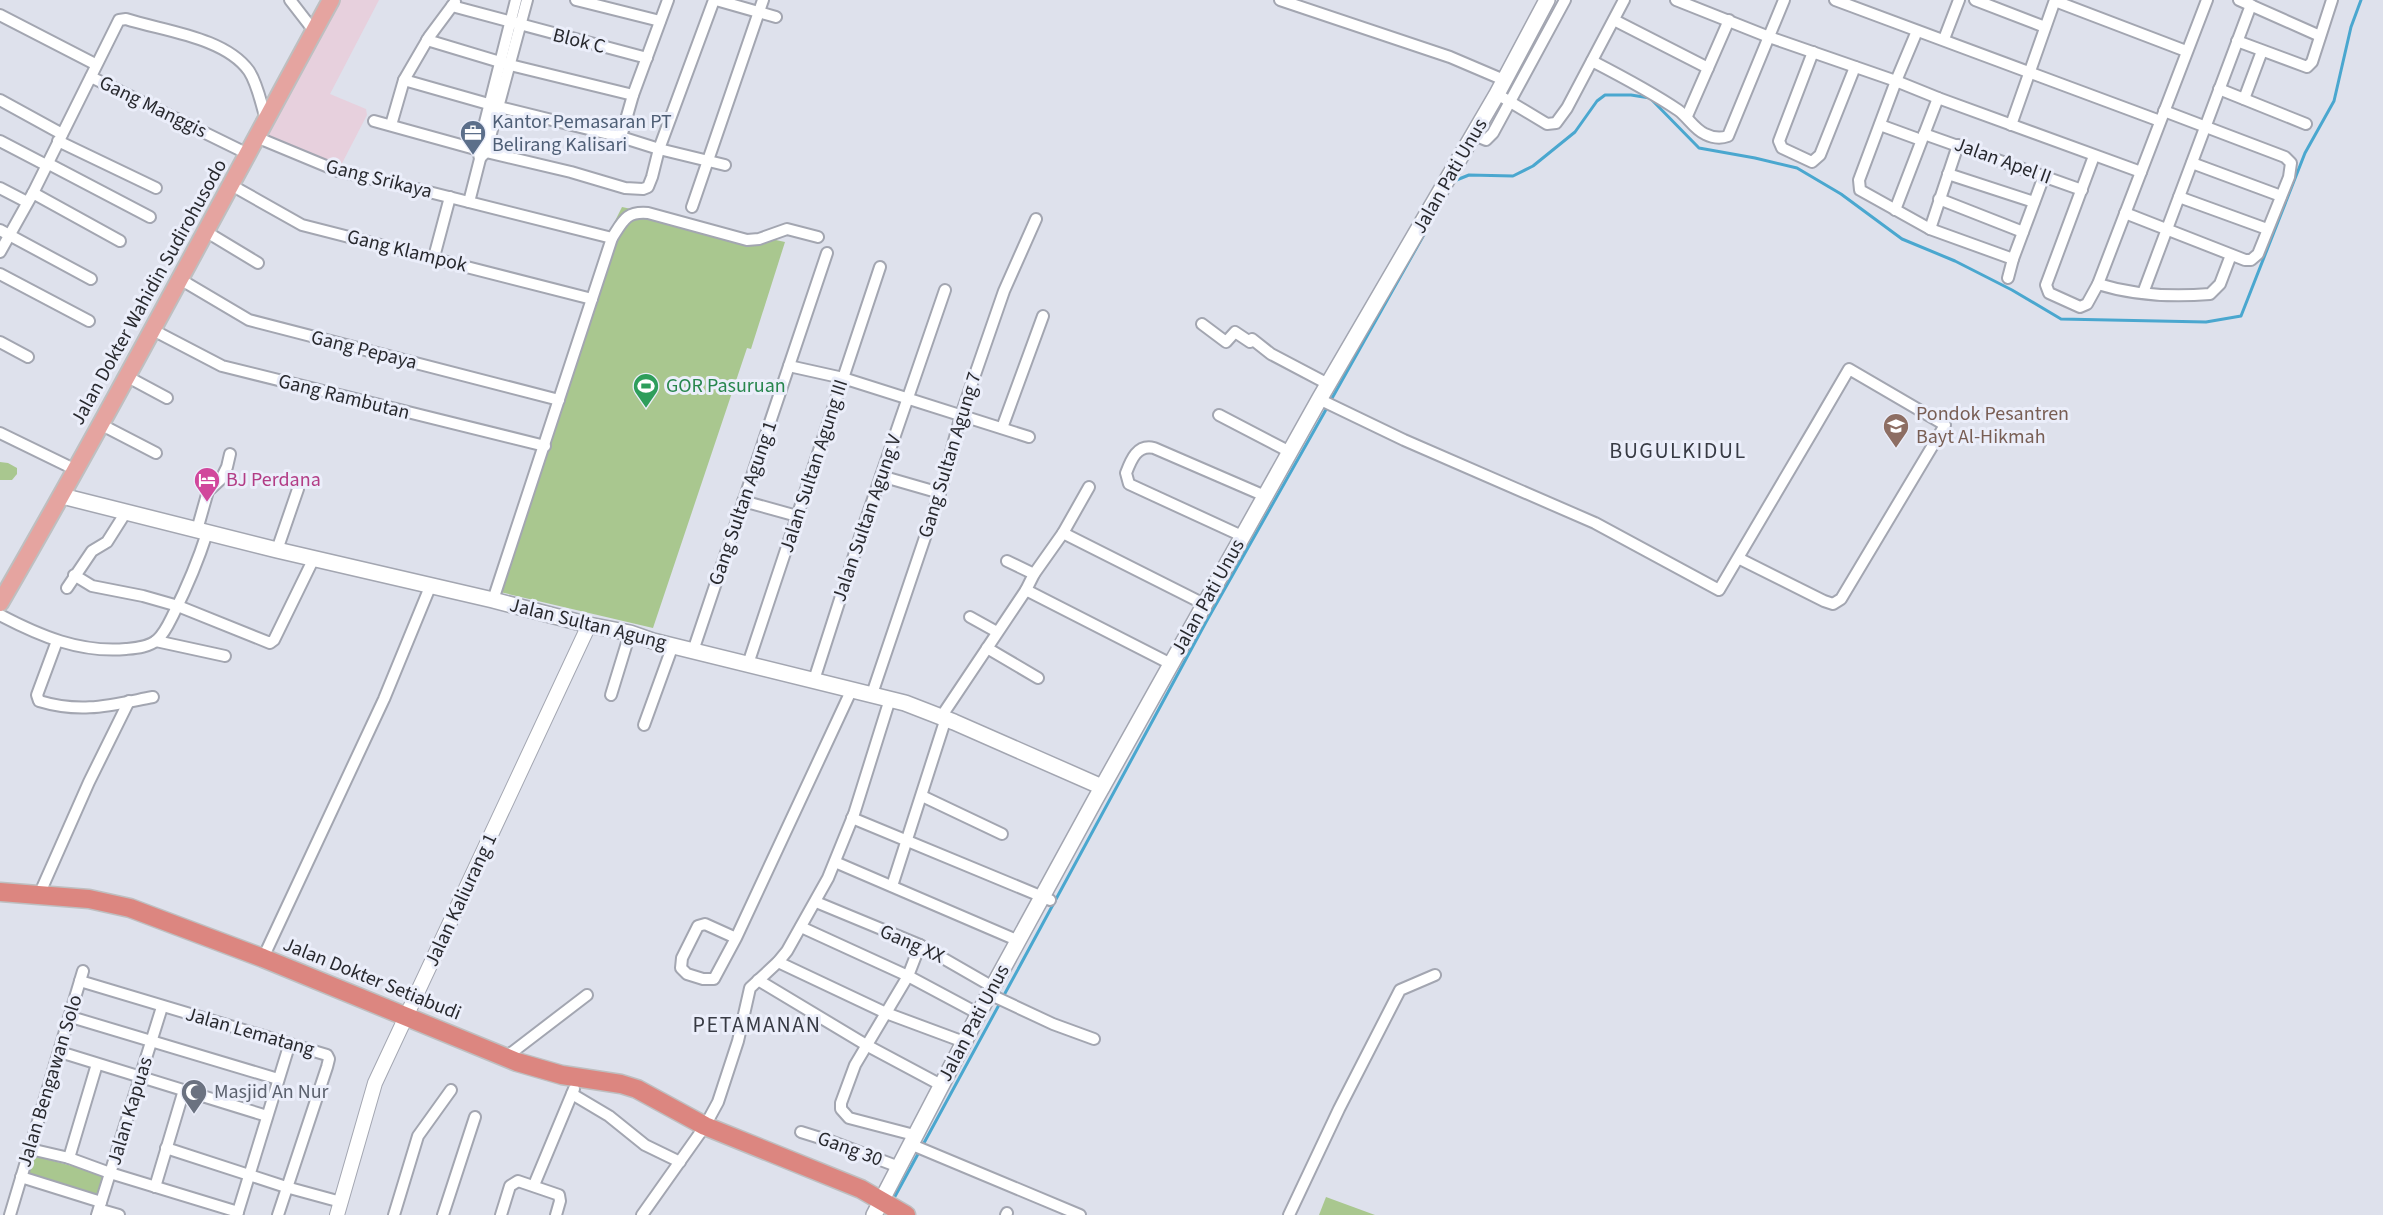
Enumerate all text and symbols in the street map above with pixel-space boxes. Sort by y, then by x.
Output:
street label: Blok C [550,21,608,61]
street label: Gang Manggis [95,69,211,145]
place label: Kantor Pemasaran PT Belirang Kalisari [492,108,672,159]
street label: Jalan Pati Unus [1406,113,1494,239]
office icon: Kantor Pemasaran PT Belirang Kalisari [458,118,488,156]
street label: Jalan Apel II [1951,131,2055,191]
street label: Gang Srikaya [323,152,435,206]
street label: Jalan Dokter Wahidin Sudirohusodo [64,154,234,430]
street label: Gang Klampok [344,223,470,279]
street label: Gang Pepaya [308,323,420,377]
street label: Gang Rambutan [275,367,413,427]
street label: Gang Sultan Agung 7 [911,369,989,541]
sports icon: GOR Pasuruan [631,371,661,409]
place label: GOR Pasuruan [666,372,786,400]
street label: Jalan Sultan Agung III [773,376,855,556]
place label: Pondok Pesantren Bayt Al-Hikmah [1916,400,2069,451]
school or university icon: Pondok Pesantren Bayt Al-Hikmah [1881,411,1911,449]
street label: Gang Sultan Agung 1 [702,417,784,589]
street label: Jalan Sultan Agung V [825,430,909,605]
district label: BUGULKIDUL [1609,435,1747,467]
hotel icon: BJ Perdana [192,465,222,503]
place label: BJ Perdana [226,466,321,494]
street label: Jalan Pati Unus [1165,534,1251,660]
street label: Jalan Sultan Agung [507,591,669,657]
street label: Jalan Kaliurang 1 [418,829,504,971]
street label: Gang XX [875,917,949,971]
street label: Jalan Dokter Setiabudi [279,930,465,1028]
street label: Jalan Pati Unus [931,960,1017,1086]
street label: Jalan Bengawan Solo [10,991,90,1171]
street label: Jalan Lematang [182,1000,318,1064]
district label: PETAMANAN [693,1009,821,1041]
street label: Jalan Kapuas [100,1053,160,1169]
mosque icon: Masjid An Nur [179,1077,209,1115]
place label: Masjid An Nur [214,1078,329,1106]
street label: Gang 30 [814,1124,886,1174]

